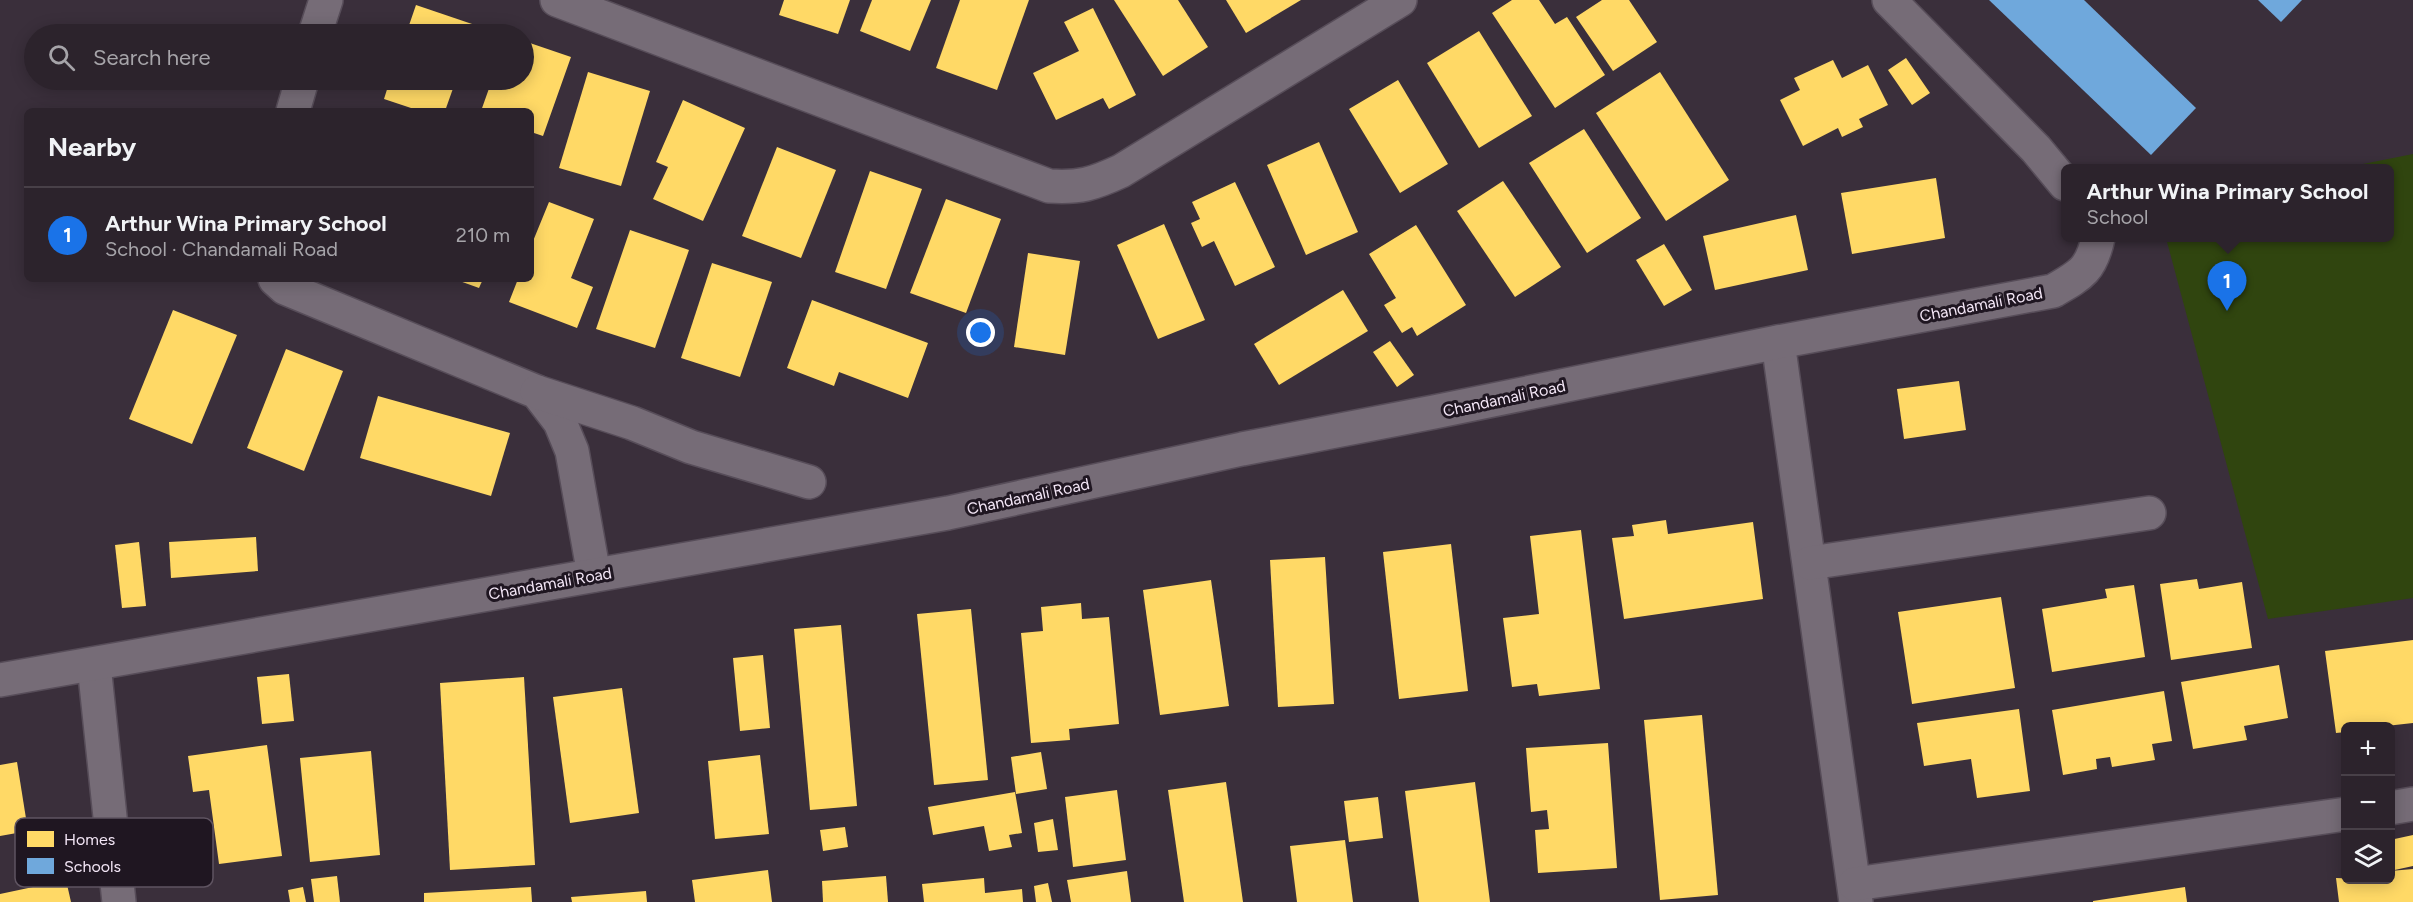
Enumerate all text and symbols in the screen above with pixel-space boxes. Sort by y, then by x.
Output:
search box [24,24,534,90]
icon: search [45,41,78,74]
text: Search here [93,44,211,71]
text: Nearby [48,131,136,163]
popup [2061,164,2394,242]
text: Arthur Wina Primary School [2087,178,2368,205]
text: School [2087,205,2148,229]
text: Arthur Wina Primary School [105,210,387,237]
text: 1 [63,223,72,247]
text: 210 m [456,223,510,247]
text: School · Chandamali Road [105,237,338,261]
pin: 1 [2208,262,2246,311]
street label: Chandamali Road [1918,283,2044,326]
your location [966,318,995,347]
street label: Chandamali Road [1441,376,1567,421]
street label: Chandamali Road [965,474,1091,519]
street label: Chandamali Road [487,563,613,604]
map controls [2341,722,2395,884]
button: + [2341,722,2395,776]
button: − [2341,776,2395,830]
legend [15,818,213,887]
text: Homes [64,830,115,849]
button: layers [2341,830,2395,884]
text: Schools [64,857,121,876]

